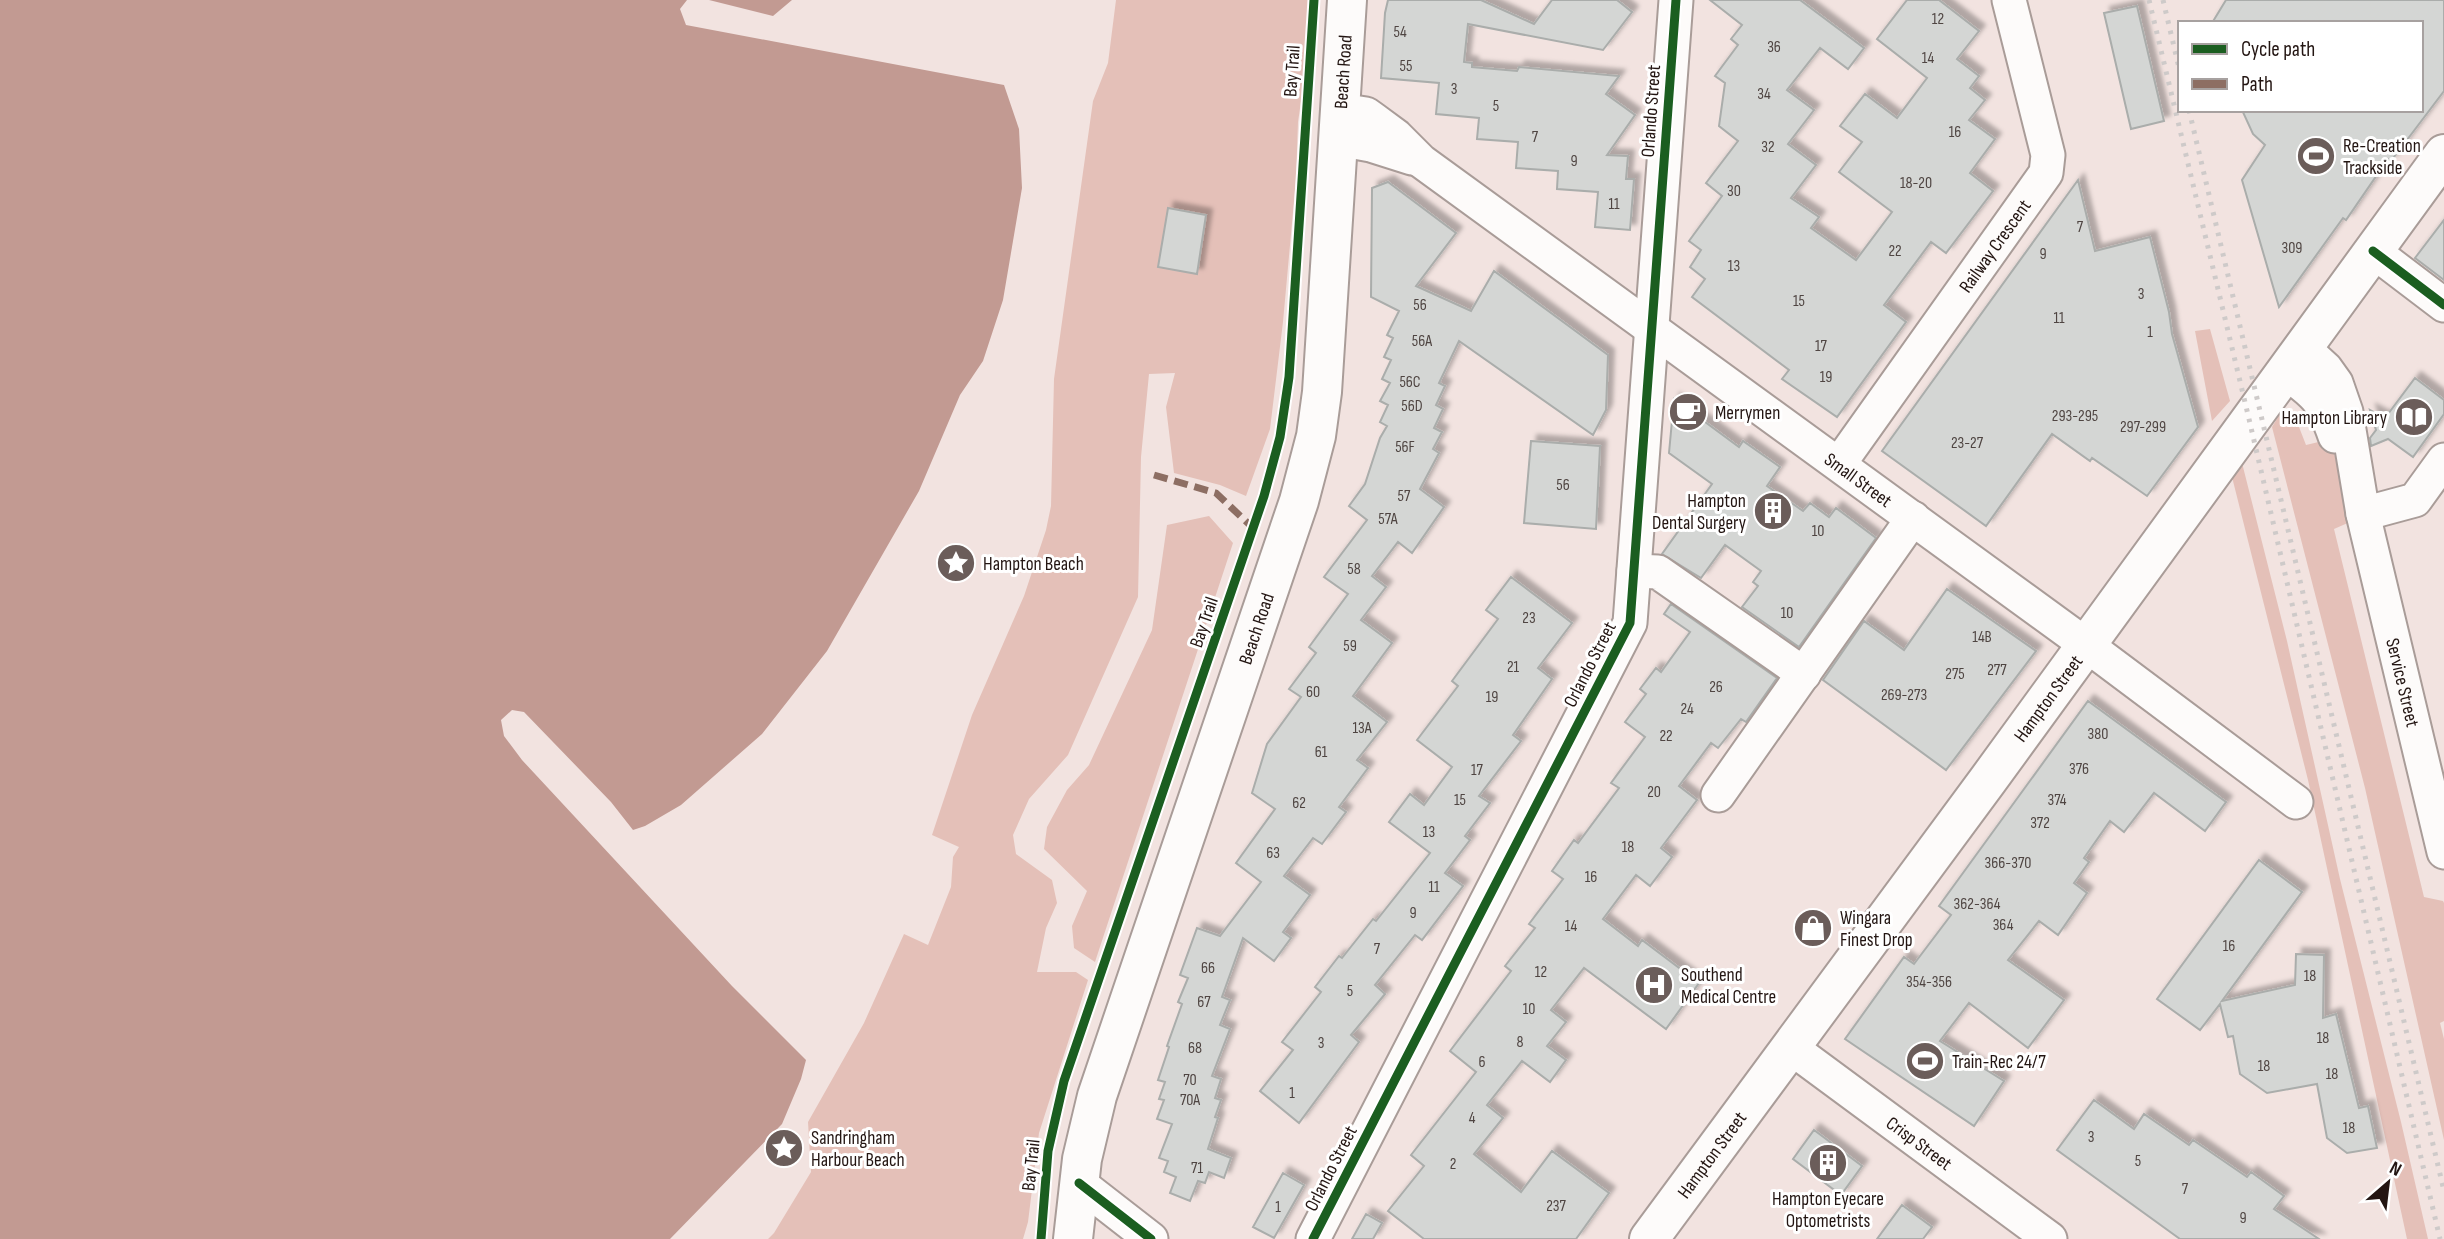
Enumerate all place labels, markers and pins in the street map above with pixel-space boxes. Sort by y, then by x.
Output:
sports icon: Re-Creation Trackside [2295,135,2337,177]
place label: Re-Creation Trackside [2343,135,2421,180]
cafe icon: Merrymen [1667,391,1709,433]
library icon: Hampton Library [2393,396,2435,438]
place label: Merrymen [1715,402,1780,425]
place label: Hampton Library [2281,407,2388,430]
place label: Hampton Dental Surgery [1652,490,1747,535]
building icon: Hampton Dental Surgery [1752,490,1794,532]
place icon: Hampton Beach [935,542,977,584]
place label: Hampton Beach [983,553,1084,576]
shop icon: Wingara Finest Drop [1792,907,1834,949]
place label: Wingara Finest Drop [1840,907,1913,952]
hospital icon: Southend Medical Centre [1633,964,1675,1006]
place label: Southend Medical Centre [1681,964,1776,1009]
sports icon: Train-Rec 24/7 [1904,1040,1946,1082]
place label: Train-Rec 24/7 [1952,1051,2046,1074]
place icon: Sandringham Harbour Beach [763,1127,805,1169]
place label: Sandringham Harbour Beach [811,1127,905,1172]
building icon: Hampton Eyecare Optometrists [1807,1142,1849,1184]
place label: Hampton Eyecare Optometrists [1772,1188,1884,1233]

